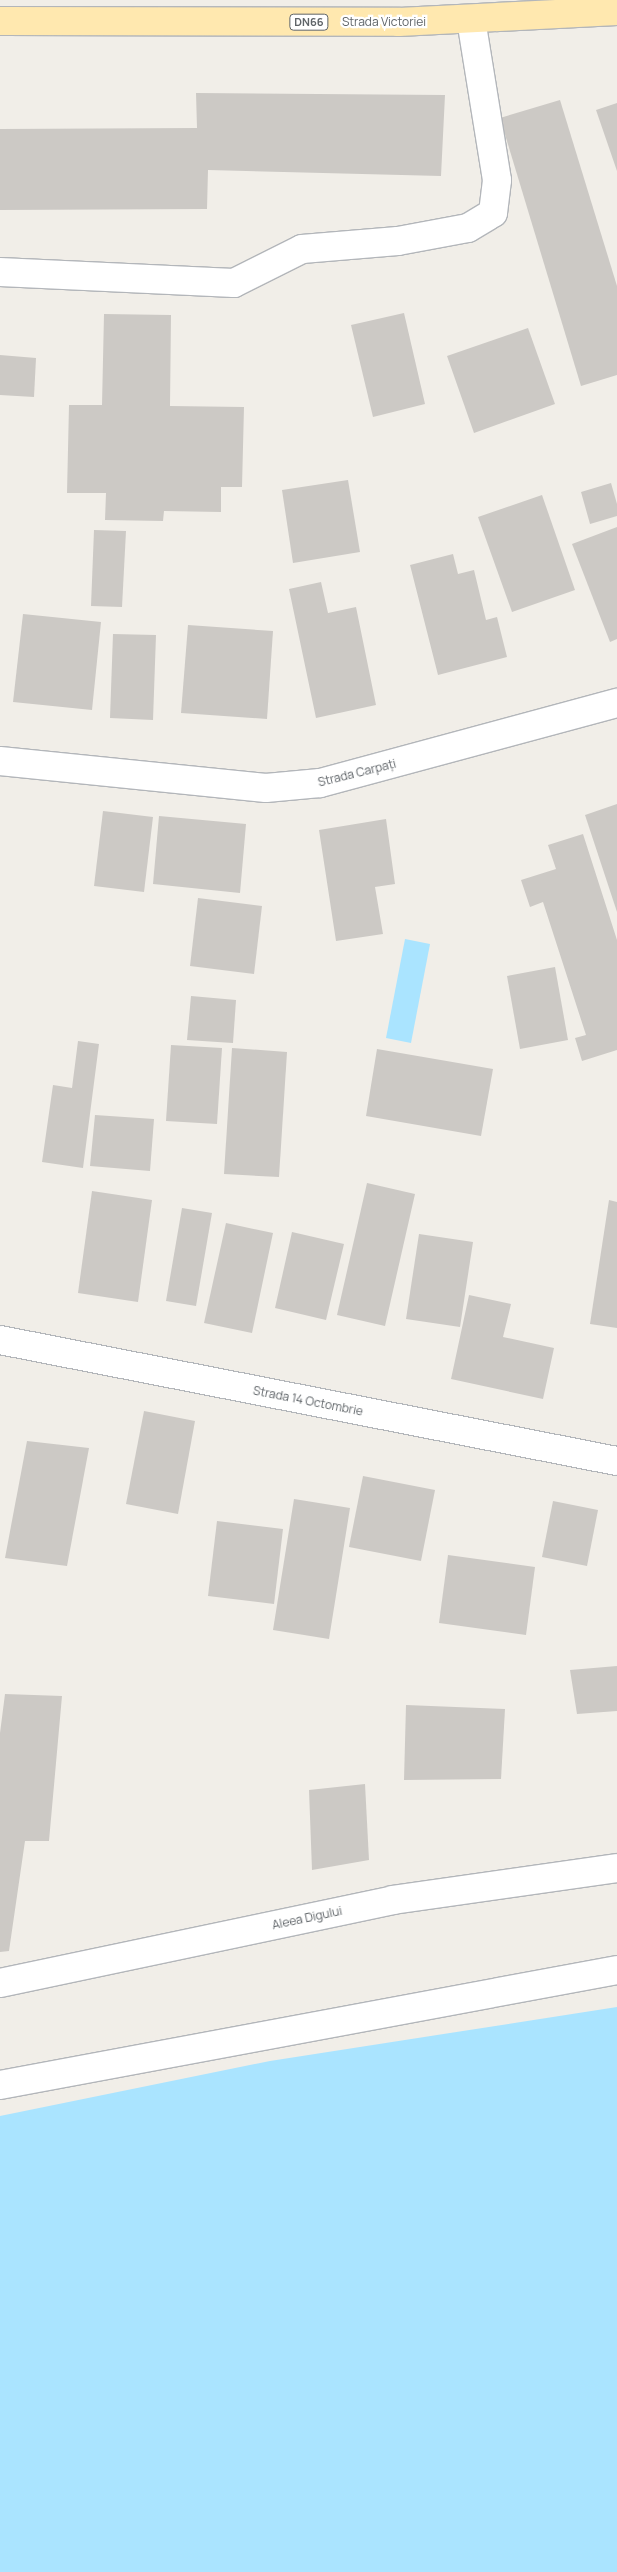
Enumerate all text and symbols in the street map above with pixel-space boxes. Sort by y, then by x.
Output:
road number: DN66 [289,14,329,31]
street label: Strada Victoriei [342,15,426,29]
street label: Strada Carpați [316,756,398,790]
street label: Strada 14 Octombrie [252,1383,364,1419]
street label: Aleea Digului [271,1904,343,1932]

